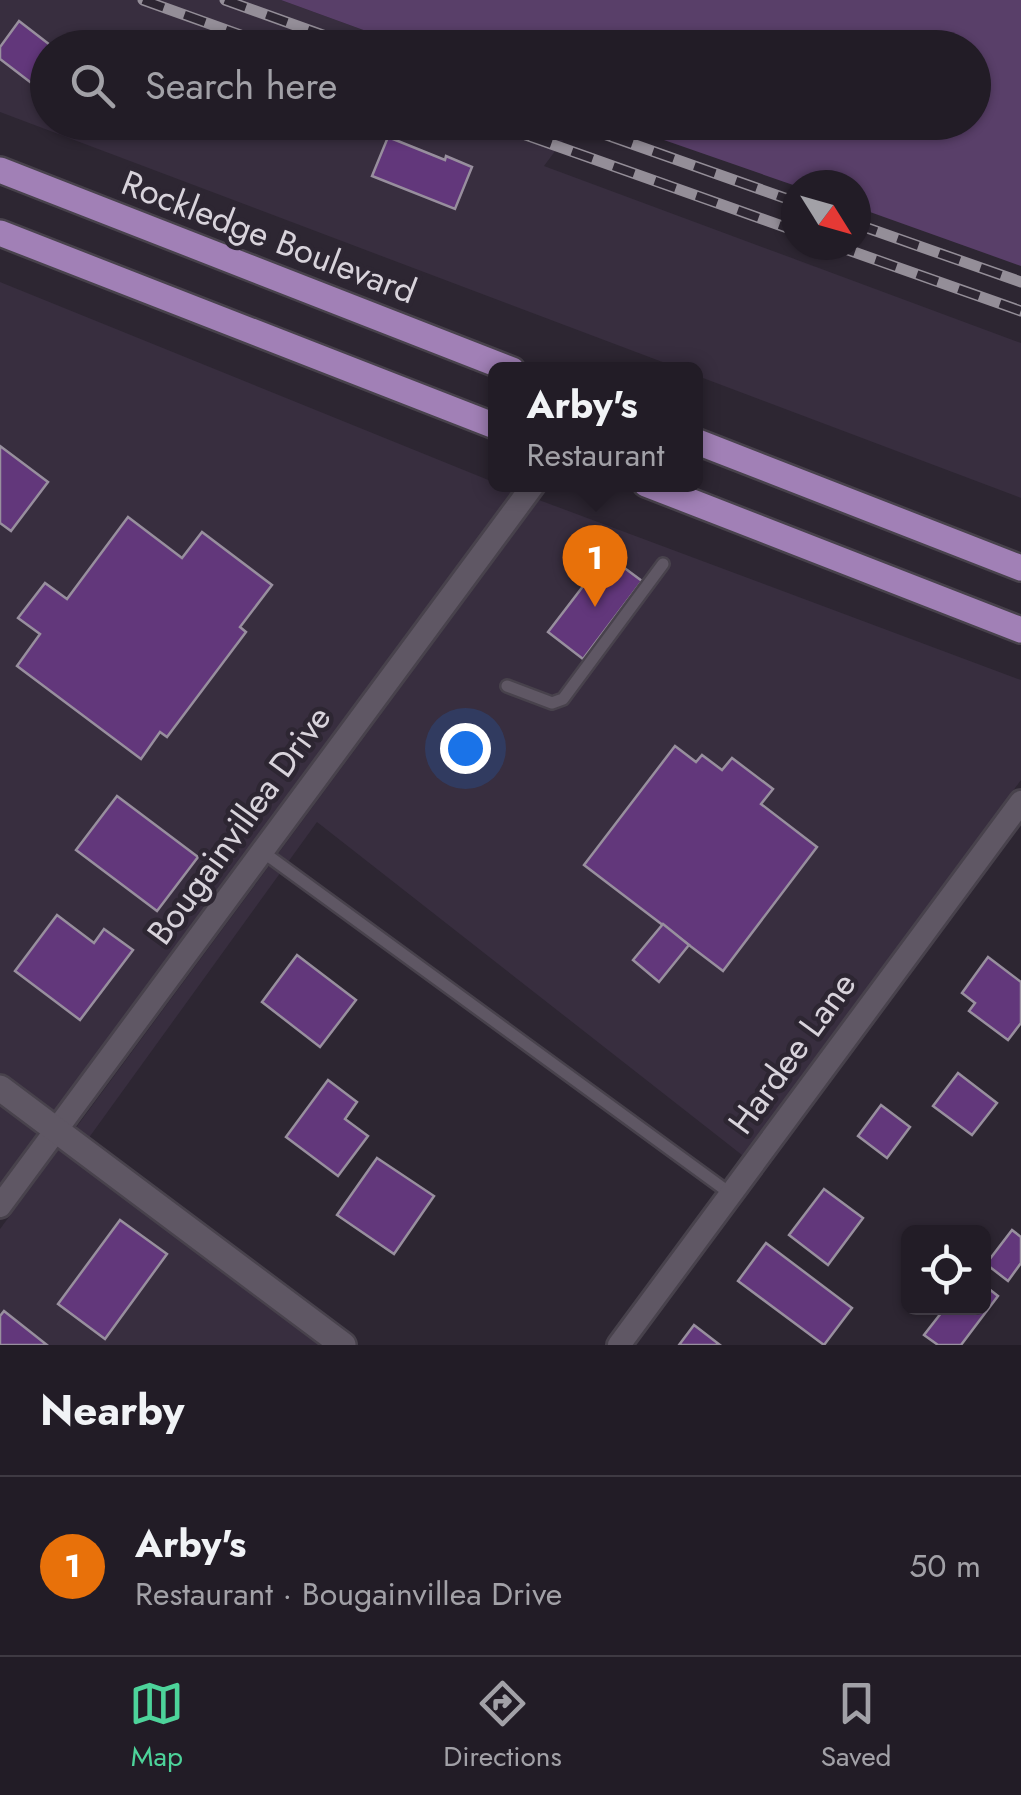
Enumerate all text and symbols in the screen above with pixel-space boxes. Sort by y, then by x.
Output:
search box [30,30,991,140]
icon: search [65,58,120,113]
text: Search here [145,58,337,113]
street label: Rockledge Boulevard [114,158,424,316]
north arrow [781,170,871,260]
popup [488,362,703,492]
text: Arby's [526,377,638,432]
text: Restaurant [526,432,665,478]
pin: 1 [562,524,628,607]
street label: Bougainvillea Drive [135,695,343,955]
your location [440,723,491,774]
street label: Hardee Lane [716,962,868,1144]
map controls [901,1225,991,1315]
button: locate [901,1225,991,1315]
text: Nearby [40,1380,184,1441]
text: Arby's [135,1516,246,1571]
text: 1 [64,1543,81,1589]
text: 50 m [909,1543,981,1589]
text: Restaurant · Bougainvillea Drive [135,1571,562,1617]
tab: Map [129,1676,184,1777]
tab: Directions [443,1676,562,1777]
tab: Saved [821,1676,892,1777]

